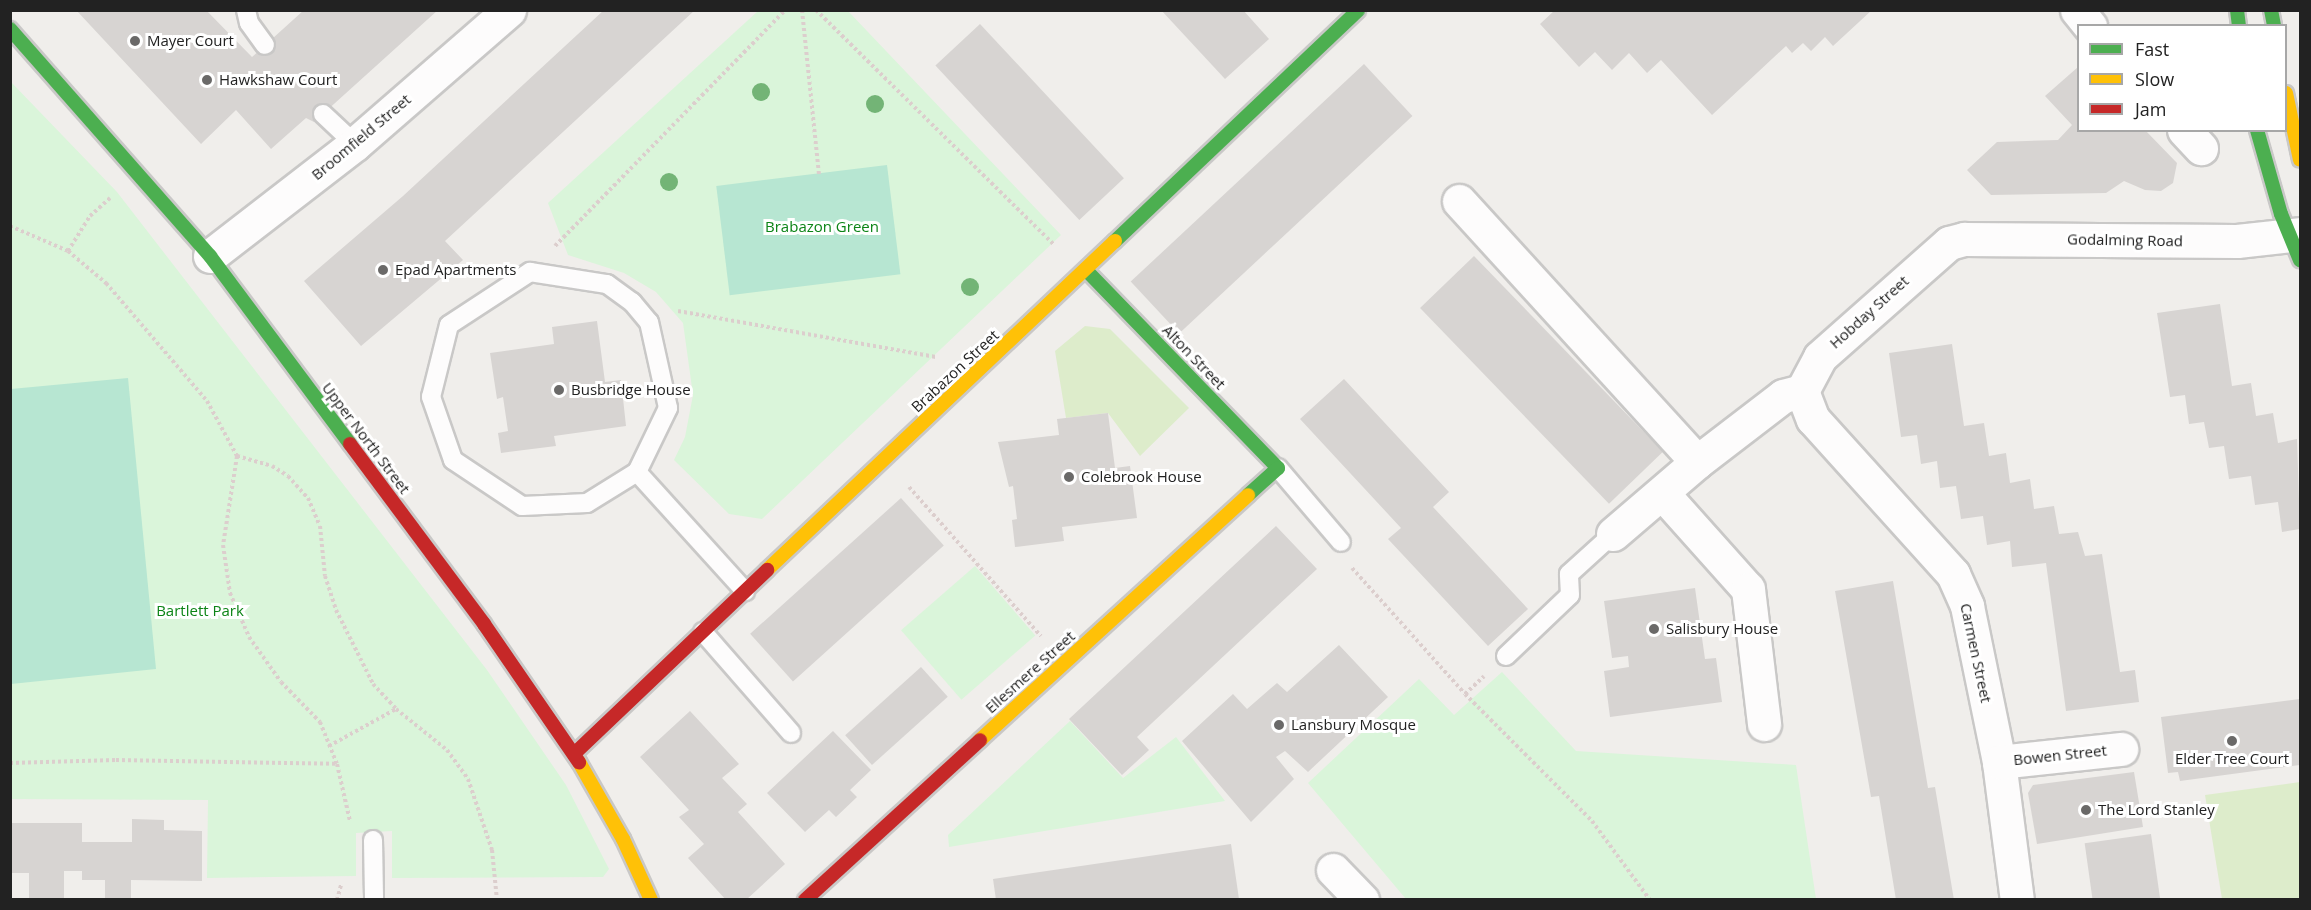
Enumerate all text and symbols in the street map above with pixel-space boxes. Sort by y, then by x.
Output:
legend [2077,24,2287,132]
place label: Mayer Court [147,32,234,50]
marker: Mayer Court [128,34,142,48]
text: Fast [2135,37,2169,61]
text: Slow [2135,67,2174,91]
place label: Hawkshaw Court [219,71,337,89]
marker: Hawkshaw Court [200,73,214,87]
street label: Broomfield Street [308,90,414,184]
text: Jam [2135,97,2167,121]
park label: Brabazon Green [765,218,879,236]
street label: Godalming Road [2067,230,2183,250]
place label: Epad Apartments [395,261,516,279]
marker: Epad Apartments [376,263,390,277]
street label: Hobday Street [1826,272,1912,352]
street label: Alton Street [1159,321,1229,393]
street label: Brabazon Street [908,326,1002,416]
street label: Upper North Street [318,379,414,497]
place label: Busbridge House [571,381,691,399]
marker: Busbridge House [552,383,566,397]
place label: Colebrook House [1081,468,1202,486]
marker: Colebrook House [1062,470,1076,484]
park label: Bartlett Park [156,602,244,620]
street label: Carmen Street [1957,602,1995,704]
place label: Salisbury House [1666,620,1778,638]
marker: Salisbury House [1647,622,1661,636]
street label: Ellesmere Street [982,627,1078,717]
place label: Lansbury Mosque [1291,716,1416,734]
marker: Lansbury Mosque [1272,718,1286,732]
marker: Elder Tree Court [2225,734,2239,748]
street label: Bowen Street [2012,741,2108,769]
place label: Elder Tree Court [2175,750,2289,768]
place label: The Lord Stanley [2098,801,2215,819]
marker: The Lord Stanley [2079,803,2093,817]

